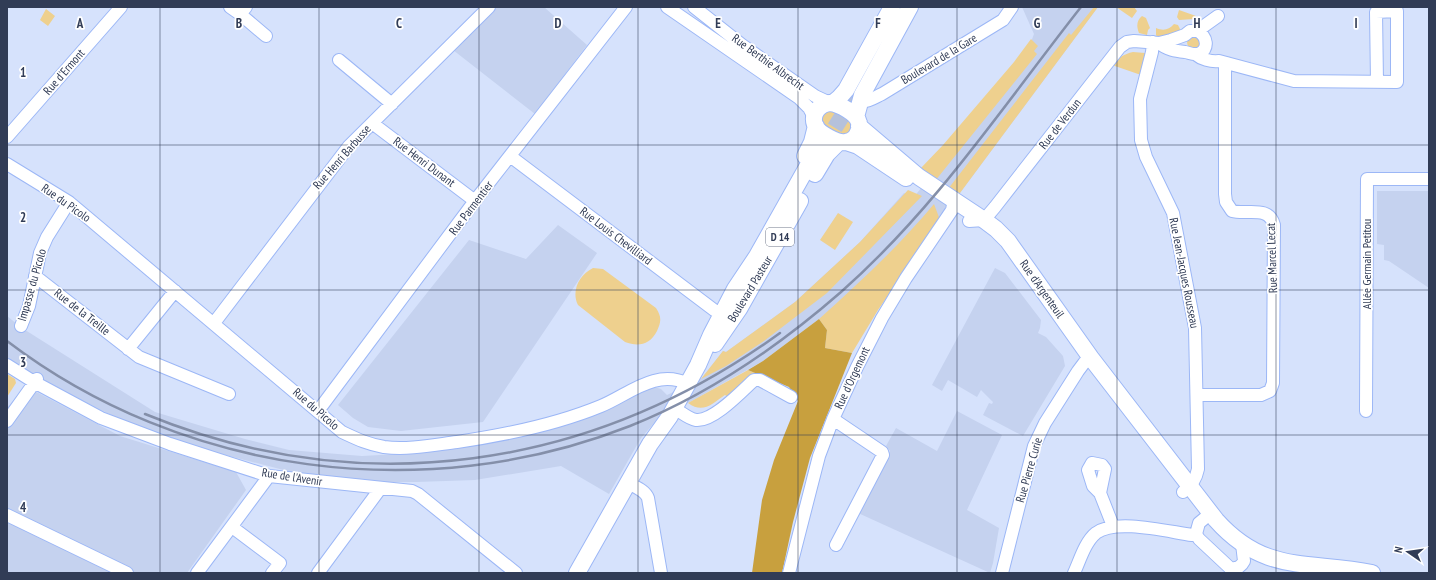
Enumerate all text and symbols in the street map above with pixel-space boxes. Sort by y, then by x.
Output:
text: A [76,15,84,32]
text: B [236,15,242,32]
text: C [396,15,402,32]
text: D [555,15,562,32]
text: E [715,15,721,32]
text: F [875,15,881,32]
text: G [1034,15,1041,32]
text: H [1194,15,1201,32]
text: I [1354,15,1358,32]
street label: Rue Berthie Albrecht [729,30,808,93]
street label: Boulevard de la Gare [898,30,979,87]
street label: Rue d'Ermont [40,45,88,98]
text: 1 [20,64,26,81]
street label: Rue de Verdun [1035,96,1084,152]
street label: Rue Henri Barbusse [309,121,374,192]
street label: Rue Henri Dunant [390,133,459,190]
street label: Rue Parmentier [445,177,496,238]
street label: Rue du Picolo [39,180,94,225]
street label: Rue Louis Chevilliard [577,203,655,268]
text: 2 [20,209,26,226]
street label: Rue Jean-Jacques Rousseau [1166,216,1203,329]
street label: Allée Germain Petitou [1359,219,1374,309]
street label: Rue Marcel Lecat [1263,222,1280,293]
road number: D 14 [766,228,794,246]
street label: Impasse du Picolo [14,247,49,323]
street label: Boulevard Pasteur [724,252,776,325]
street label: Rue d'Argenteuil [1017,257,1068,321]
street label: Rue de la Treille [51,285,113,338]
street label: Rue d'Orgemont [831,344,873,411]
text: 3 [20,354,26,371]
street label: Rue du Picolo [290,384,343,433]
street label: Rue Pierre Curie [1012,436,1045,504]
street label: Rue de l'Avenir [261,464,324,489]
text: 4 [20,499,27,516]
north arrow [1388,532,1428,572]
text: N [1391,545,1406,554]

